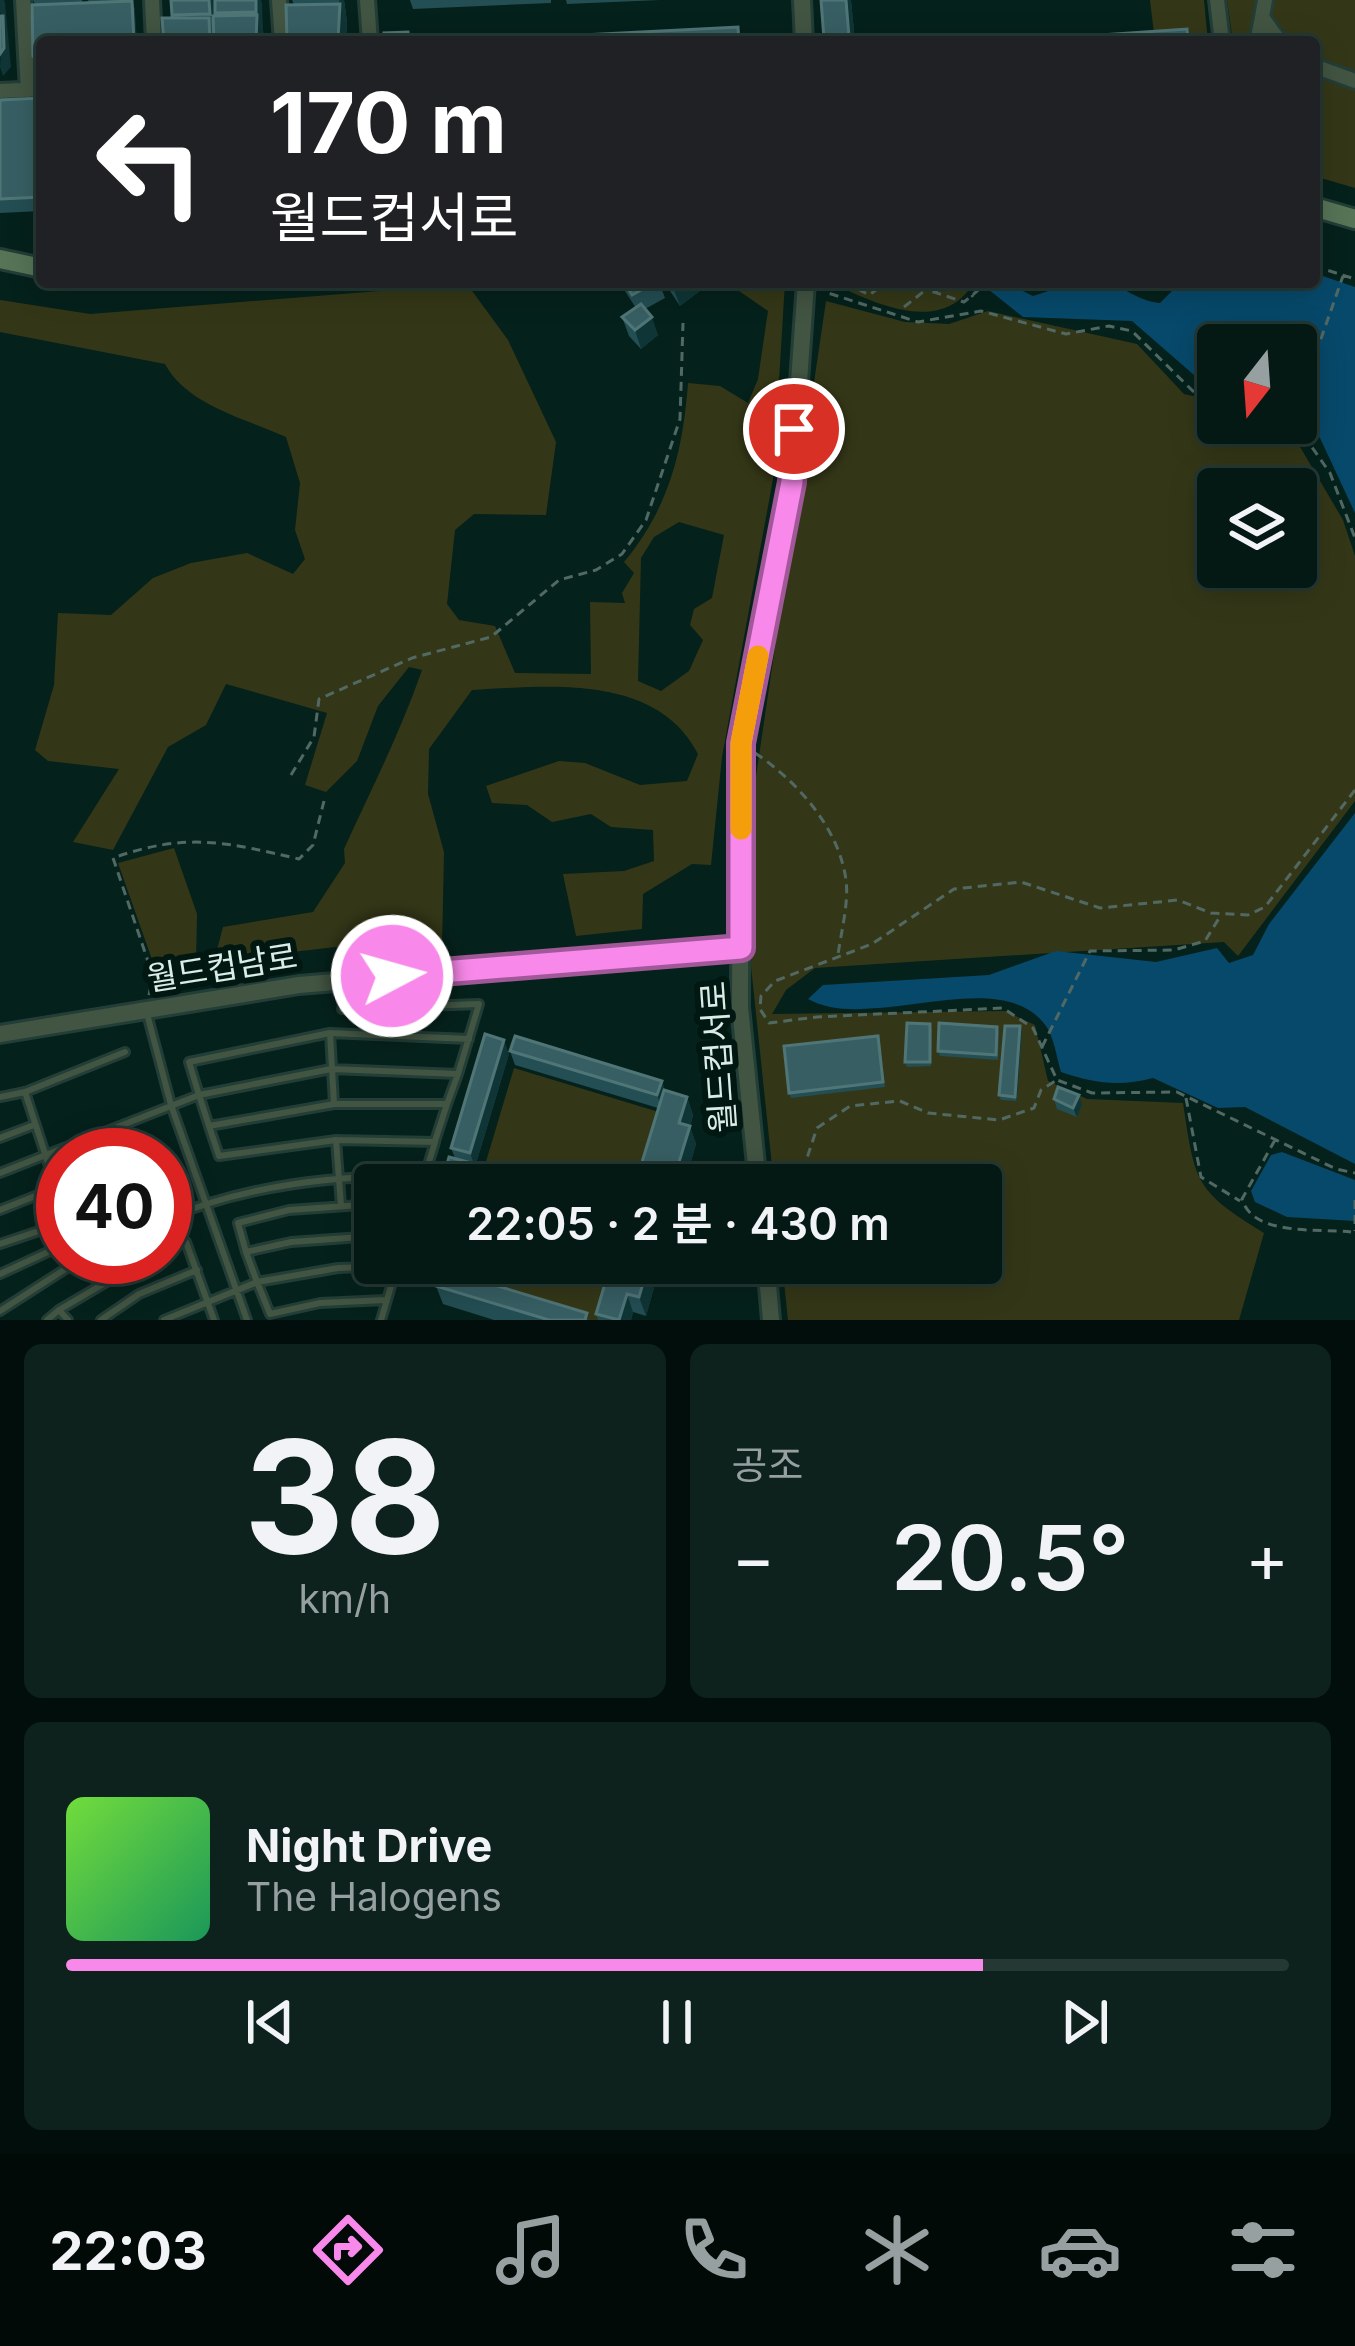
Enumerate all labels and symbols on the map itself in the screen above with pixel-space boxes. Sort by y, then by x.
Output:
north arrow [1197,324,1317,444]
pin [743,378,845,480]
position arrow [329,913,455,1039]
street label: 월드컵남로 [144,935,300,999]
street label: 월드컵서로 [693,980,743,1134]
speed limit sign: 40 [36,1128,192,1284]

